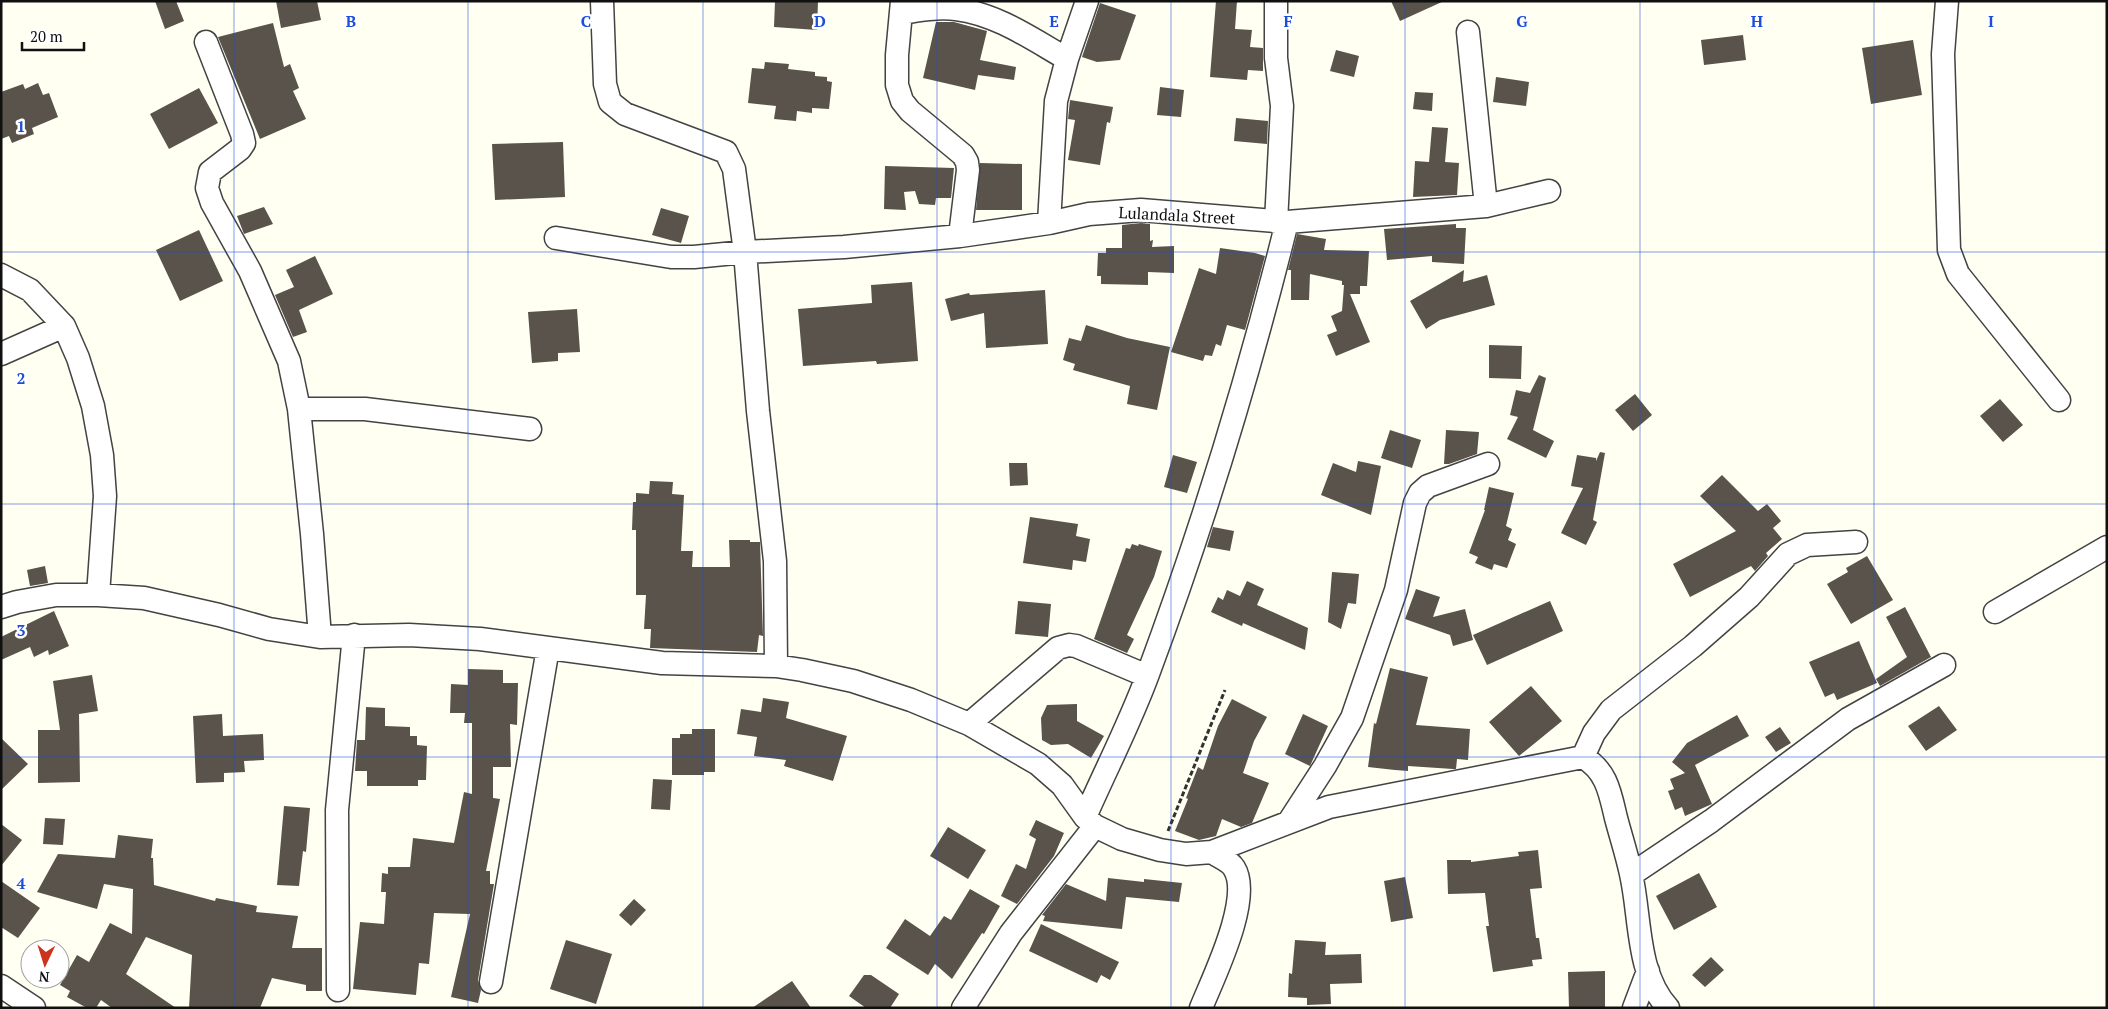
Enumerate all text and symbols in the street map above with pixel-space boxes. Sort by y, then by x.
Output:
text: B [346,10,356,32]
text: C [581,10,591,32]
text: D [814,10,826,32]
text: E [1049,10,1059,32]
text: F [1283,10,1293,32]
text: G [1516,10,1528,32]
text: H [1751,10,1763,32]
text: I [1988,10,1994,32]
scale bar [22,20,85,52]
text: 20 m [30,26,63,46]
text: 1 [16,115,26,137]
street label: Lulandala Street [1118,201,1236,229]
text: 2 [16,367,26,389]
text: 3 [16,619,26,641]
text: 4 [16,872,26,894]
north arrow [20,939,70,989]
text: N [38,968,50,987]

